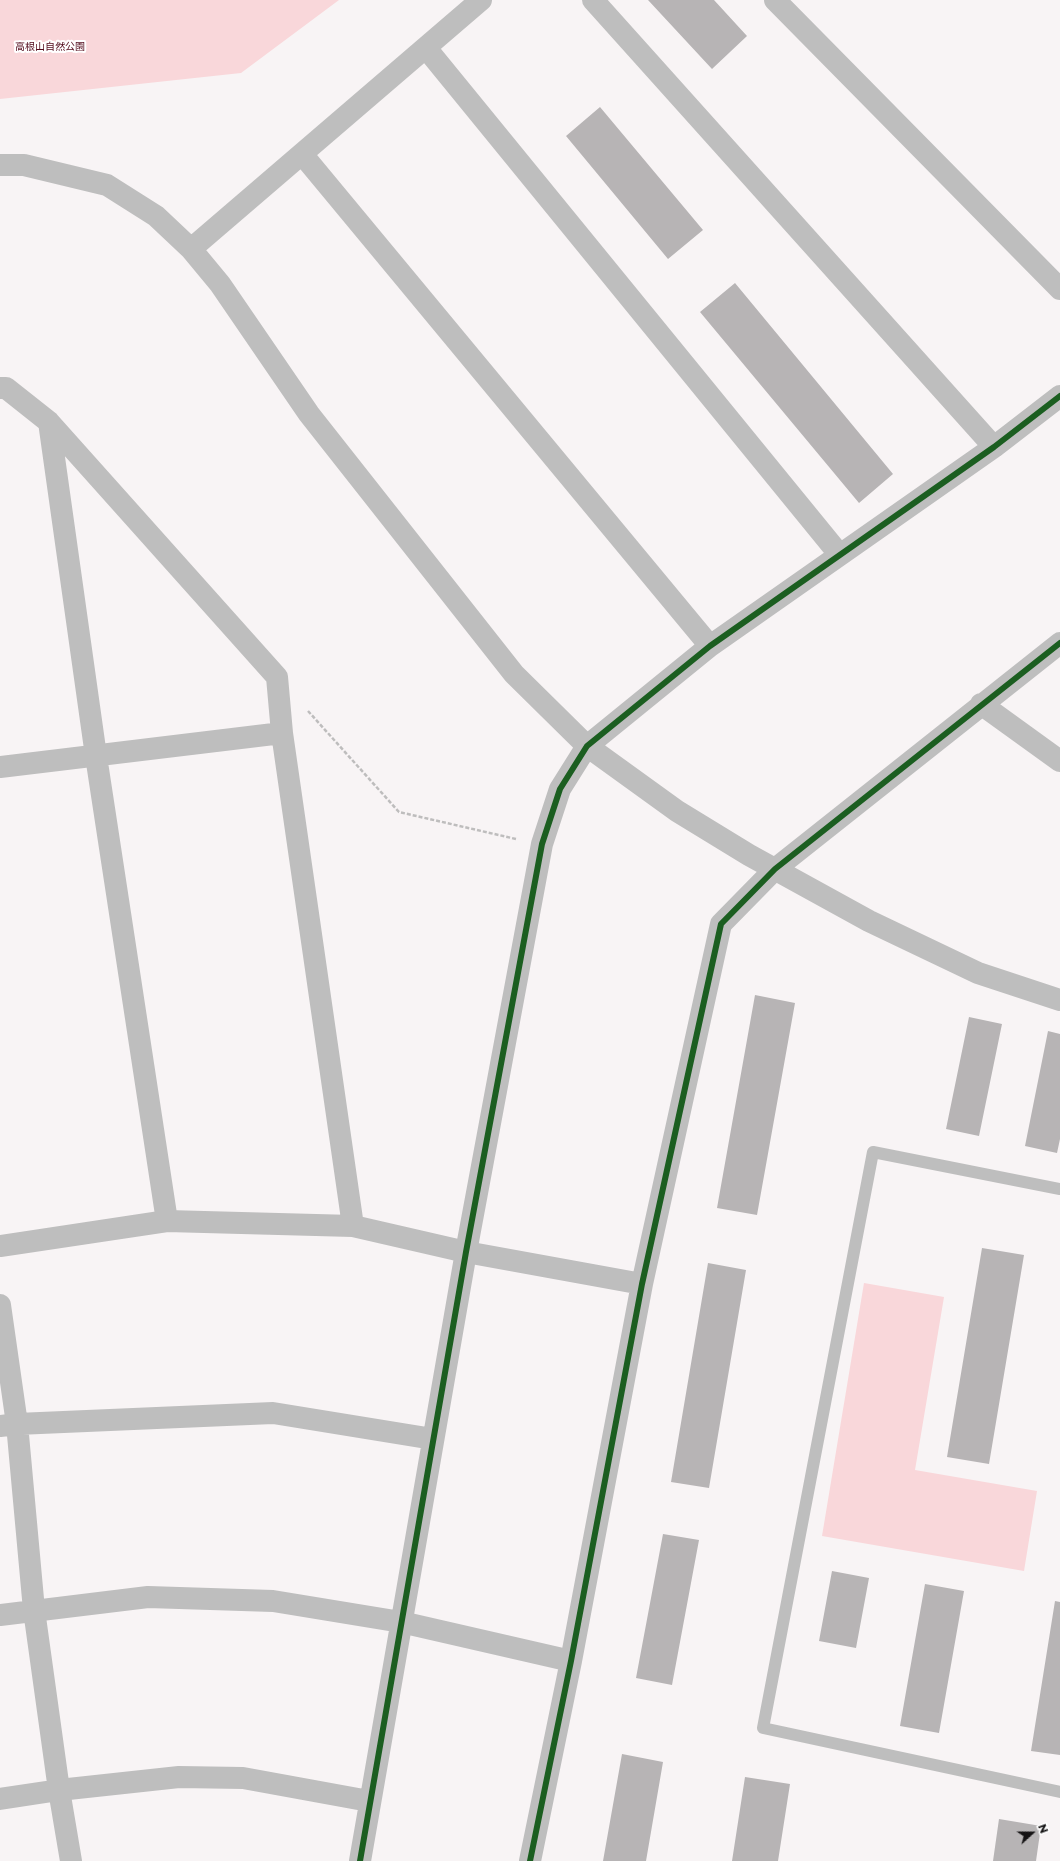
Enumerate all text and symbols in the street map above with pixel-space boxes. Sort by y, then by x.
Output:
park label: 高根山自然公園 [15,41,85,53]
north arrow [1012,1813,1052,1853]
text: N [1035,1822,1051,1835]

